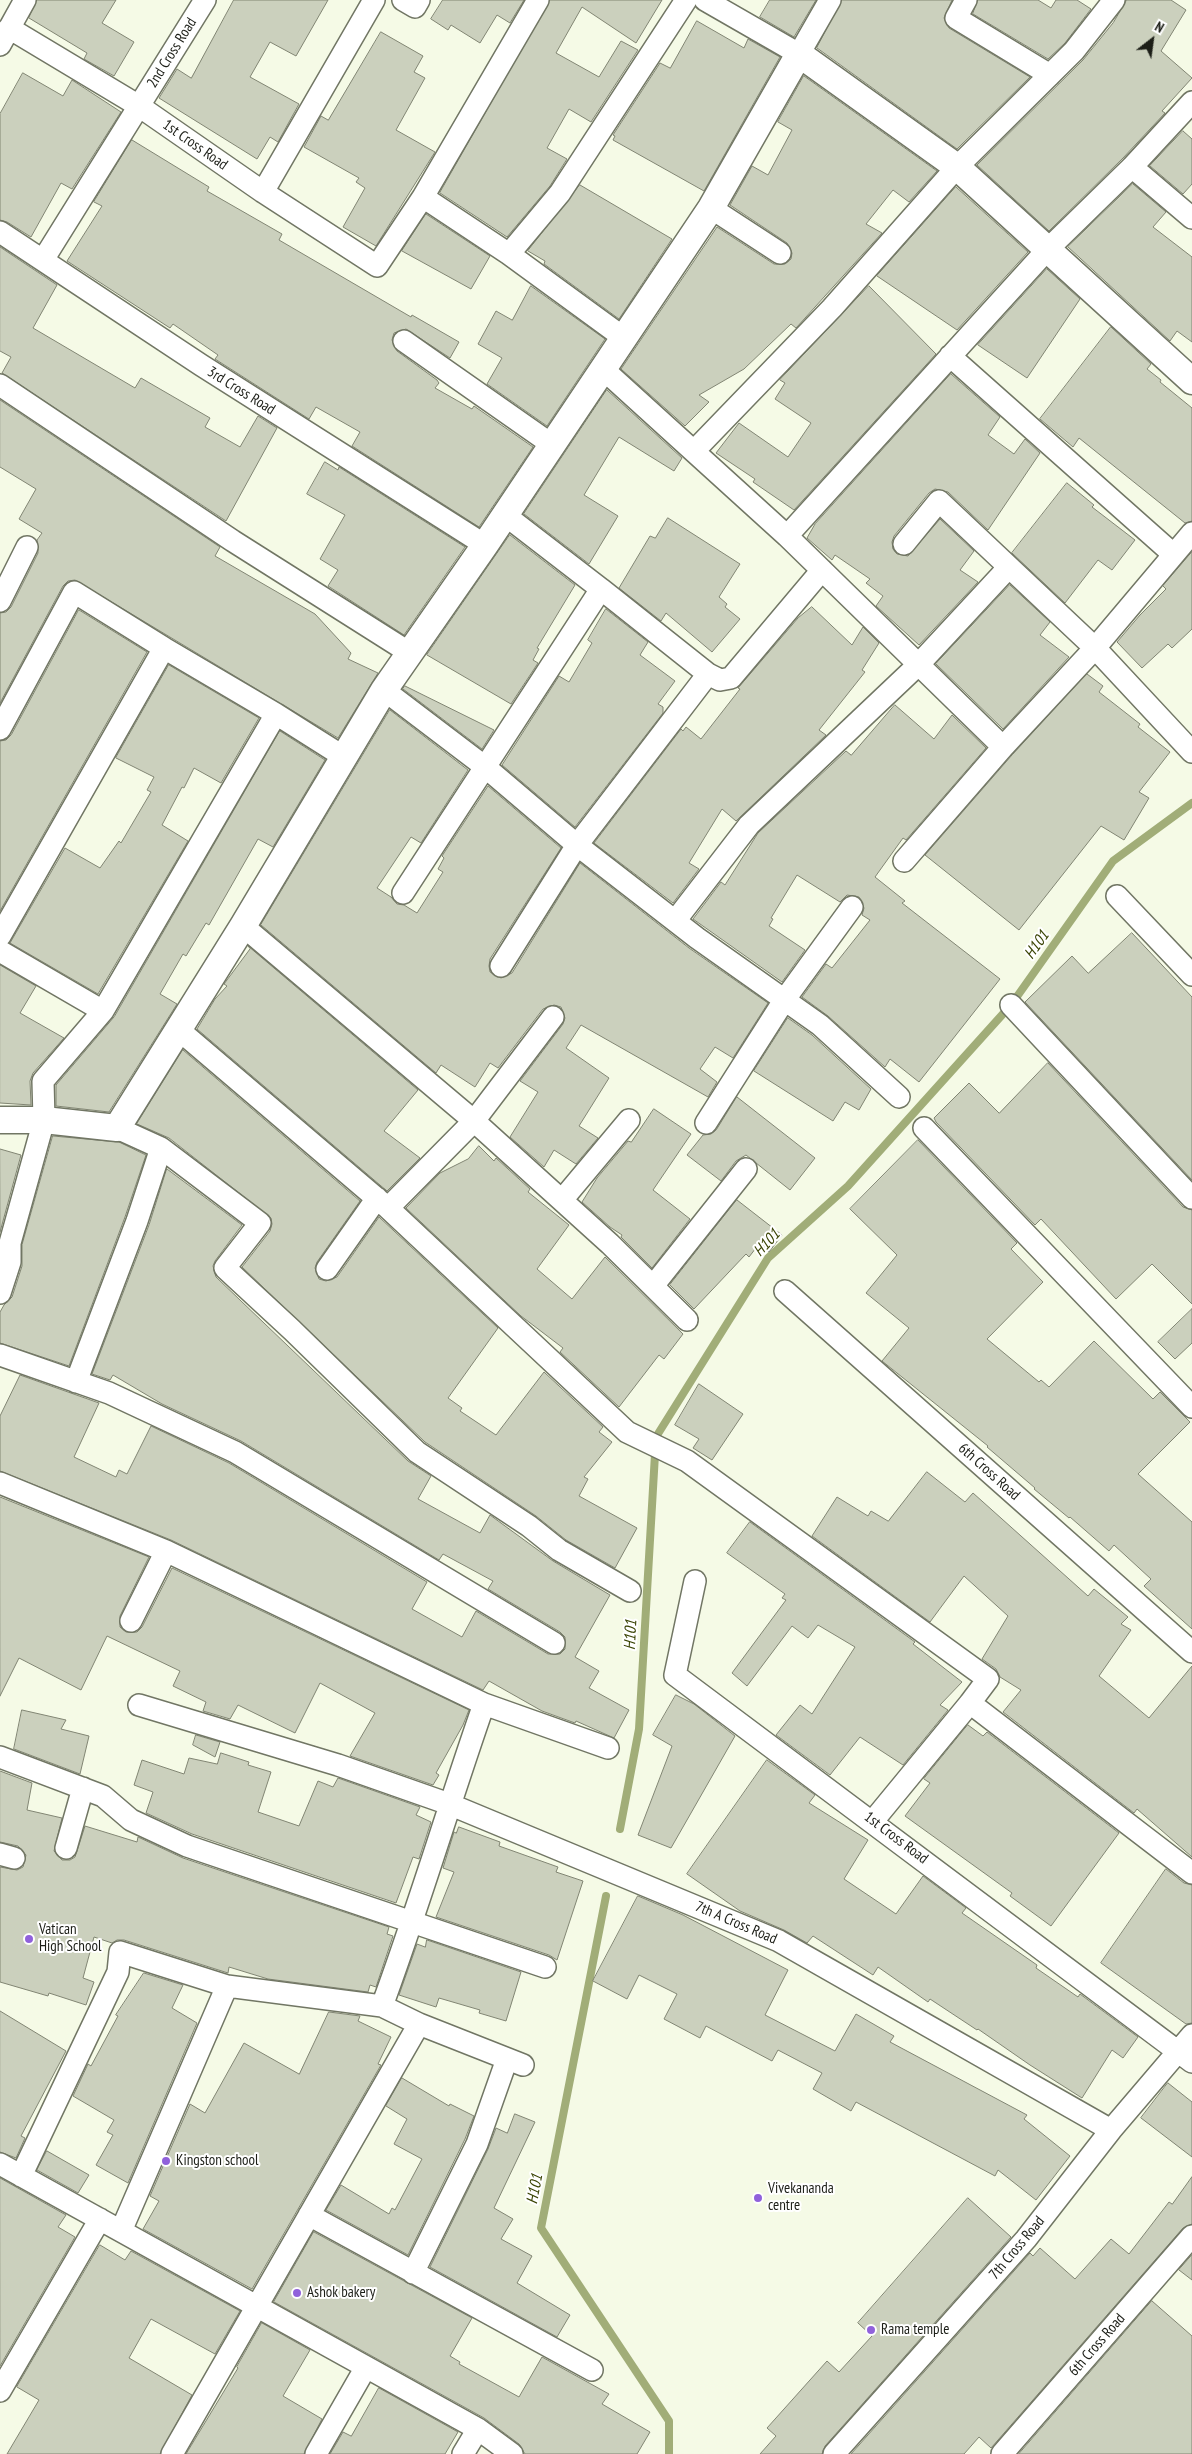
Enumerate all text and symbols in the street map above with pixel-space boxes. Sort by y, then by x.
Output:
street label: 2nd Cross Road [143,15,201,91]
north arrow [1127,15,1177,65]
text: N [1152,17,1167,37]
street label: 1st Cross Road [159,116,231,174]
street label: 3rd Cross Road [204,363,278,419]
water label: H101 [1020,927,1054,963]
water label: H101 [750,1225,784,1261]
street label: 6th Cross Road [954,1440,1024,1504]
water label: H101 [621,1619,641,1651]
street label: 1st Cross Road [861,1808,931,1868]
street label: 7th A Cross Road [692,1898,780,1948]
place label: Vatican High School [39,1921,101,1956]
marker: Vatican High School [23,1933,35,1945]
place label: Kingston school [176,2152,258,2170]
marker: Kingston school [160,2155,172,2167]
water label: H101 [523,2172,547,2206]
place label: Vivekananda centre [768,2180,834,2215]
marker: Vivekananda centre [752,2192,764,2204]
street label: 7th Cross Road [985,2213,1049,2283]
place label: Ashok bakery [307,2284,375,2302]
marker: Ashok bakery [291,2287,303,2299]
street label: 6th Cross Road [1065,2310,1129,2380]
place label: Rama temple [881,2321,949,2339]
marker: Rama temple [865,2324,877,2336]

